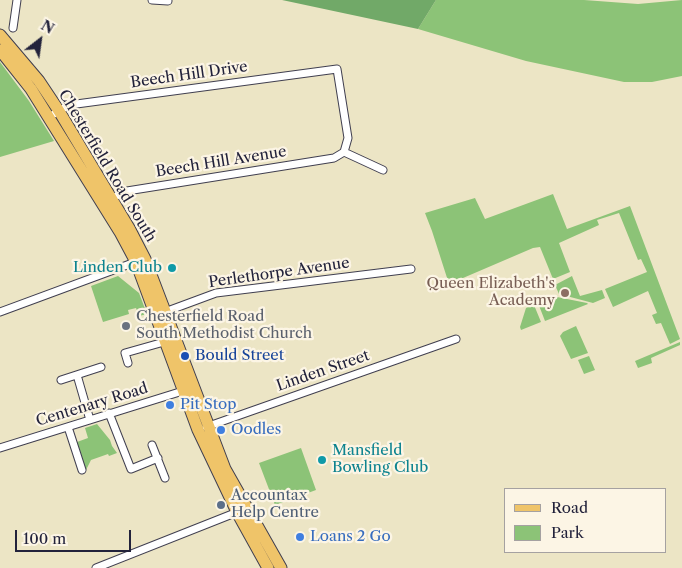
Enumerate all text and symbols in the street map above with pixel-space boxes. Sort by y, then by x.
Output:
north arrow [15,15,65,65]
text: N [38,16,57,38]
street label: Beech Hill Drive [129,58,249,92]
street label: Chesterfield Road South [54,87,160,245]
street label: Beech Hill Avenue [154,143,288,181]
street label: Perlethorpe Avenue [207,254,351,292]
place label: Linden Club [73,259,162,277]
marker: Linden Club [166,262,178,274]
place label: Queen Elizabeth's Academy [427,275,555,310]
marker: Queen Elizabeth's Academy [559,287,571,299]
place label: Chesterfield Road South Methodist Church [136,308,312,343]
marker: Chesterfield Road South Methodist Church [120,320,132,332]
place label: Bould Street [195,347,284,365]
street label: Linden Street [274,347,372,395]
marker: Bould Street [179,350,191,362]
street label: Centenary Road [34,379,150,431]
place label: Pit Stop [180,396,237,414]
marker: Pit Stop [164,399,176,411]
place label: Oodles [231,421,281,439]
marker: Oodles [215,424,227,436]
place label: Mansfield Bowling Club [332,442,428,477]
marker: Mansfield Bowling Club [316,454,328,466]
place label: Accountax Help Centre [231,487,319,522]
legend [504,488,667,553]
text: Road [551,498,588,517]
marker: Accountax Help Centre [215,499,227,511]
scale bar [18,520,134,552]
text: Park [551,523,584,542]
place label: Loans 2 Go [310,528,391,546]
text: 100 m [23,529,66,548]
marker: Loans 2 Go [294,531,306,543]

